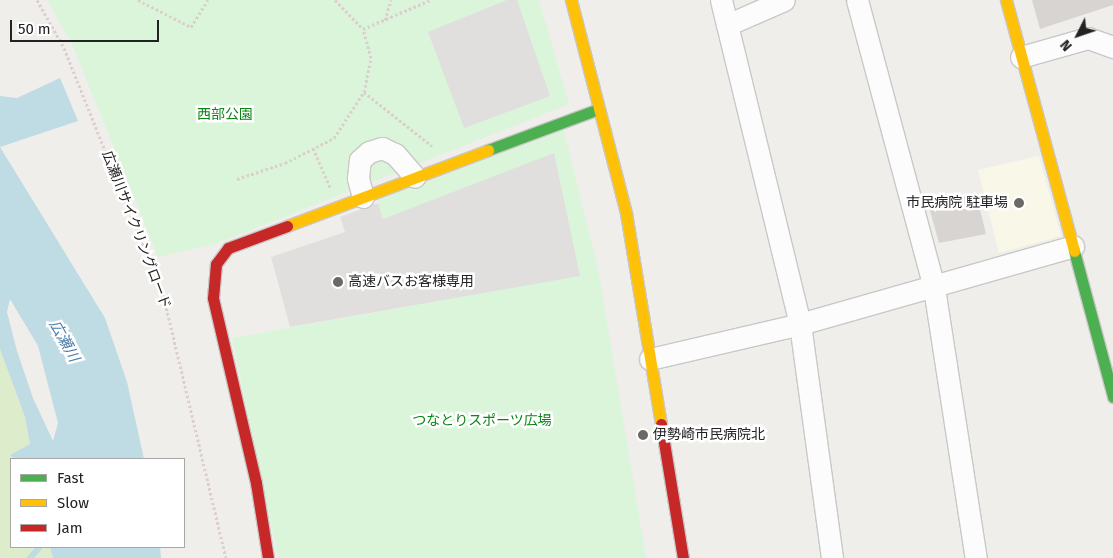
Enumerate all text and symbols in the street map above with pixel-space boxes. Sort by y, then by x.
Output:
scale bar [12,10,161,42]
north arrow [1053,10,1103,60]
text: 50 m [18,20,51,38]
text: N [1057,36,1076,54]
park label: 西部公園 [197,107,253,123]
street label: 広瀬川サイクリングロード [98,149,174,311]
place label: 市民病院 駐車場 [906,195,1008,211]
marker: 市民病院 駐車場 [1012,196,1026,210]
place label: 高速バスお客様専用 [348,274,474,290]
marker: 高速バスお客様専用 [332,276,344,288]
water label: 広瀬川 [45,317,83,365]
park label: つなとりスポーツ広場 [412,413,552,429]
place label: 伊勢崎市民病院北 [653,427,765,443]
marker: 伊勢崎市民病院北 [637,429,649,441]
legend [10,458,185,548]
text: Fast [57,469,84,487]
text: Slow [57,494,89,512]
text: Jam [57,519,83,537]

